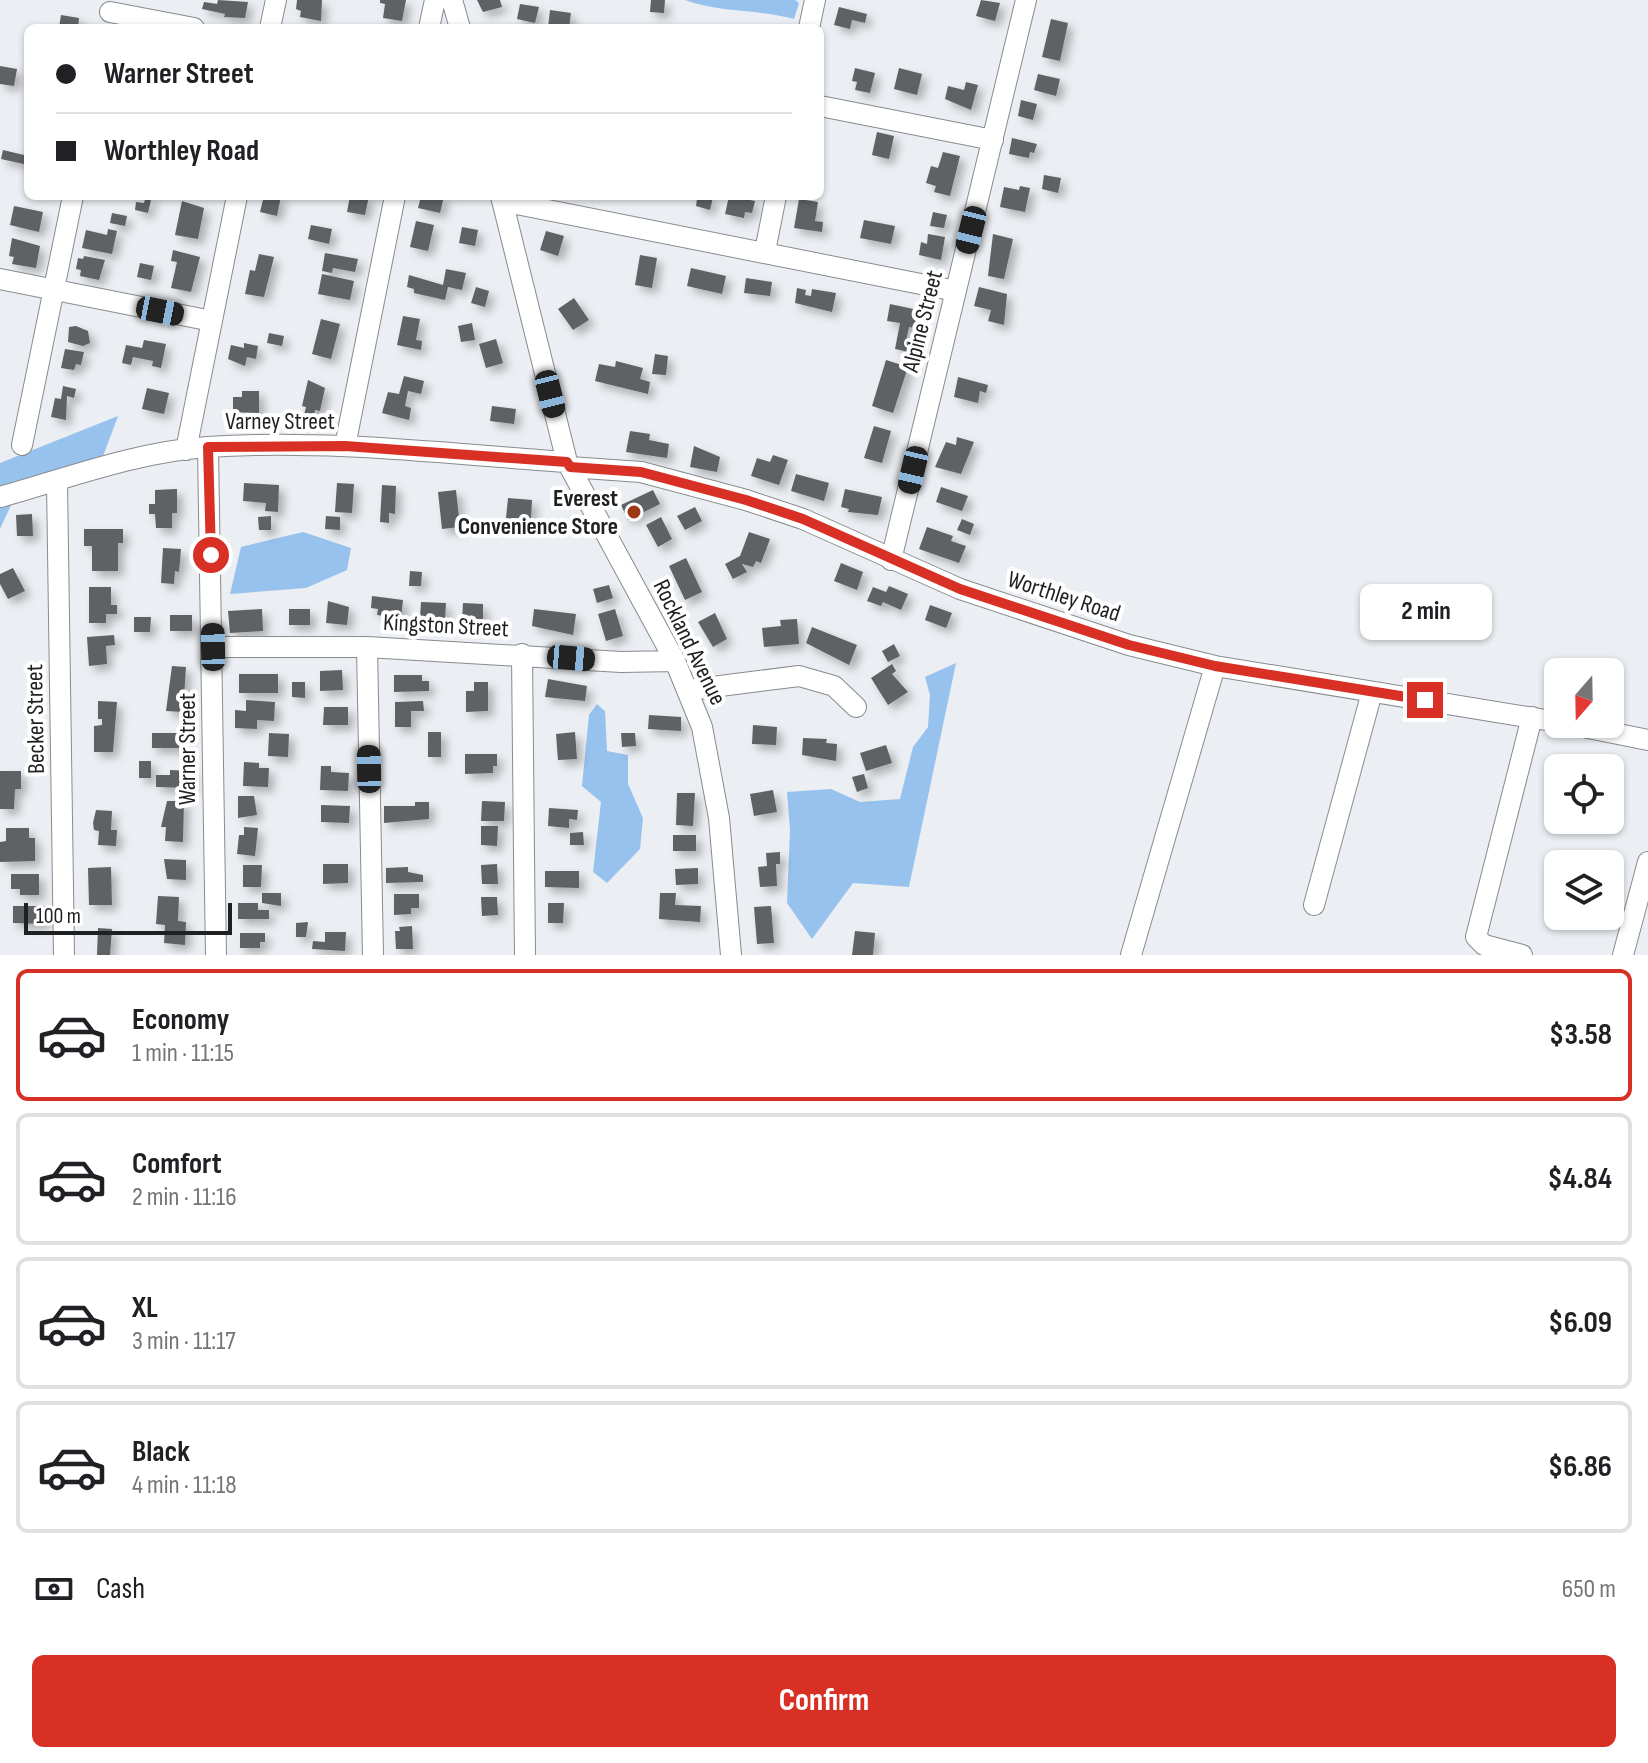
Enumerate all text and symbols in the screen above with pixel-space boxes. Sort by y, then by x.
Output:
text: Warner Street [104,56,254,92]
text: Worthley Road [104,133,259,169]
car [954,204,988,256]
street label: Alpine Street [896,267,949,376]
car [134,295,186,327]
car [533,368,567,420]
street label: Varney Street [225,407,335,436]
car [896,444,930,496]
place label: Everest Convenience Store [458,484,618,541]
marker: Everest Convenience Store [625,503,643,521]
route start [193,537,229,573]
street label: Worthley Road [1004,565,1124,628]
street label: Rockland Avenue [647,575,732,710]
callout: 2 min [1359,584,1491,640]
text: 2 min [1401,596,1451,627]
street label: Kingston Street [382,608,509,643]
car [201,623,225,671]
car [546,644,596,672]
north arrow [1544,658,1624,738]
map controls [1544,658,1624,930]
street label: Becker Street [20,664,51,774]
route end [1407,682,1443,718]
street label: Warner Street [173,693,202,805]
car [357,745,381,793]
button: locate [1544,754,1624,834]
button: layers [1544,850,1624,930]
scale bar [24,899,232,935]
text: 100 m [36,903,81,930]
icon: car [36,999,108,1071]
text: Economy [132,1002,229,1038]
text: $3.58 [1549,1017,1612,1053]
text: 1 min · 11:15 [132,1038,234,1069]
icon: car [36,1143,108,1215]
text: Comfort [132,1146,222,1182]
text: $4.84 [1547,1161,1612,1197]
text: 2 min · 11:16 [132,1182,237,1213]
icon: car [36,1287,108,1359]
text: XL [132,1290,158,1326]
text: $6.09 [1548,1305,1612,1341]
text: 3 min · 11:17 [132,1326,236,1357]
icon: car [36,1431,108,1503]
text: Black [132,1434,190,1470]
text: $6.86 [1548,1449,1612,1485]
text: 4 min · 11:18 [132,1470,237,1501]
icon: cash [32,1567,76,1611]
text: Cash [96,1571,145,1607]
text: 650 m [1562,1574,1616,1605]
button: Confirm [32,1655,1616,1747]

